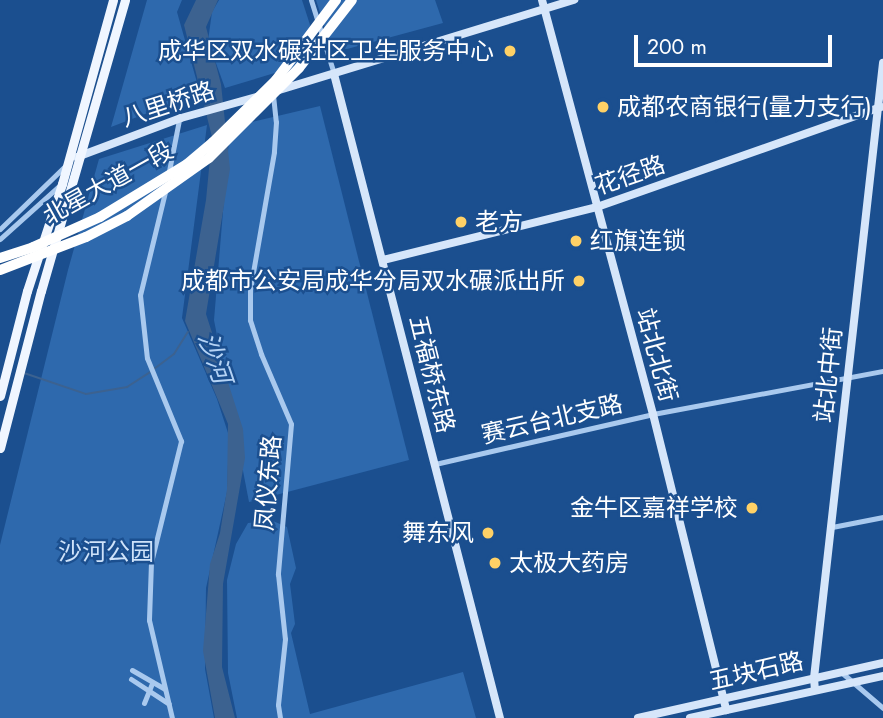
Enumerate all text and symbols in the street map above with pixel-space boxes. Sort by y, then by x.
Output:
scale bar [638,21,836,65]
text: 200 m [647,32,707,62]
place label: 成华区双水碾社区卫生服务中心 [158,37,494,65]
marker: 成华区双水碾社区卫生服务中心 [500,41,520,61]
street label: 八里桥路 [118,75,218,133]
place label: 成都农商银行(量力支行) [617,93,872,121]
marker: 成都农商银行(量力支行) [595,99,611,115]
street label: 北星大道一段 [38,135,178,231]
street label: 花径路 [591,150,669,200]
place label: 老方 [475,208,523,236]
marker: 老方 [453,214,469,230]
place label: 红旗连锁 [590,227,686,255]
marker: 红旗连锁 [568,233,584,249]
place label: 成都市公安局成华分局双水碾派出所 [181,267,565,295]
marker: 成都市公安局成华分局双水碾派出所 [571,273,587,289]
street label: 站北北街 [631,305,683,405]
street label: 五福桥东路 [404,312,460,436]
street label: 站北中街 [809,326,847,424]
water label: 沙河 [191,328,237,388]
street label: 赛云台北支路 [479,389,625,449]
street label: 凤仪东路 [249,434,287,532]
place label: 金牛区嘉祥学校 [570,494,738,522]
marker: 金牛区嘉祥学校 [744,500,760,516]
place label: 舞东风 [402,519,474,547]
marker: 舞东风 [480,525,496,541]
park label: 沙河公园 [58,538,154,566]
place label: 太极大药房 [509,549,629,577]
marker: 太极大药房 [487,555,503,571]
street label: 五块石路 [706,646,806,696]

